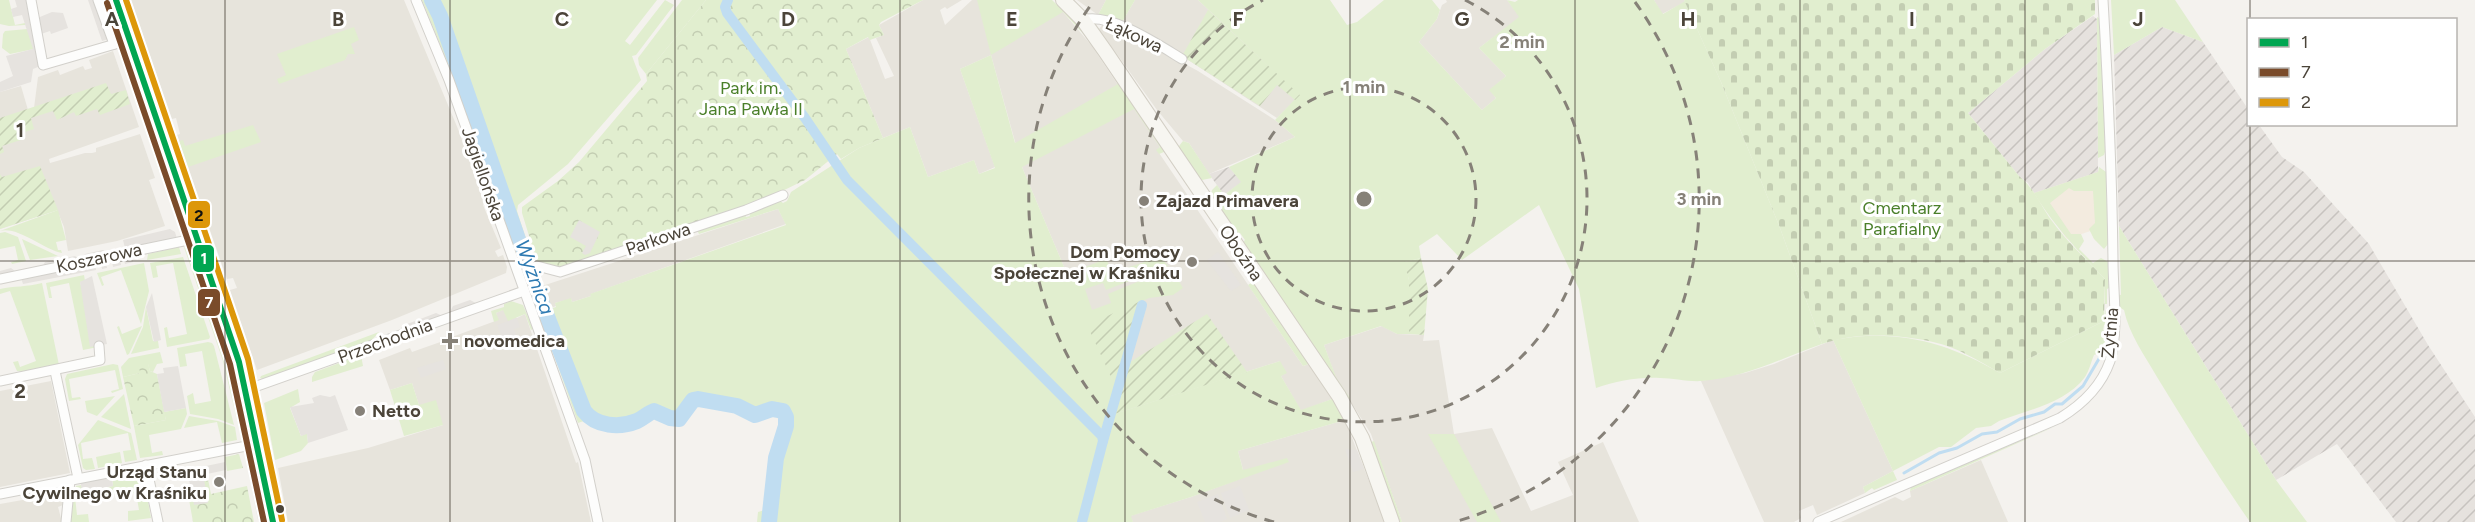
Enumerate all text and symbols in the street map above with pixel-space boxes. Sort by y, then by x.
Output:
text: A [105,7,120,31]
text: B [332,7,344,31]
text: C [555,7,569,31]
text: D [781,7,795,31]
text: E [1006,7,1018,31]
text: F [1232,7,1244,31]
text: G [1455,7,1470,31]
text: H [1681,7,1696,31]
text: I [1909,7,1915,31]
text: J [2132,7,2144,31]
street label: Łąkowa [1102,12,1166,58]
legend [2247,18,2457,126]
text: 2 min [1499,31,1545,53]
text: 1 [2301,31,2308,53]
text: 7 [2301,61,2311,83]
text: 1 min [1343,76,1385,98]
park label: Park im. Jana Pawła II [699,77,803,120]
text: 2 [2301,91,2311,113]
text: 1 [16,118,24,142]
street label: Jagiellońska [457,124,509,224]
text: 3 min [1677,188,1721,210]
centre of rings [1354,189,1374,209]
place label: Zajazd Primavera [1156,190,1299,212]
marker: Zajazd Primavera [1137,194,1151,208]
park label: Cmentarz Parafialny [1862,197,1942,240]
line badge: 2 [187,200,211,229]
text: 2 [194,206,204,225]
street label: Parkowa [623,218,693,260]
street label: Oboźna [1214,221,1268,285]
water label: Wyżnica [510,236,560,318]
street label: Koszarowa [54,238,144,278]
place label: Dom Pomocy Społecznej w Kraśniku [993,241,1181,284]
line badge: 1 [192,244,215,273]
text: 1 [201,249,207,268]
marker: Dom Pomocy Społecznej w Kraśniku [1185,255,1199,269]
line badge: 7 [197,288,221,317]
text: 7 [205,293,214,312]
street label: Żytnia [2097,307,2123,359]
street label: Przechodnia [335,314,435,368]
place label: novomedica [464,330,565,352]
marker: novomedica [441,332,459,350]
text: 2 [14,379,26,403]
place label: Netto [372,400,421,422]
marker: Netto [353,404,367,418]
place label: Urząd Stanu Cywilnego w Kraśniku [23,461,207,504]
marker: Urząd Stanu Cywilnego w Kraśniku [212,475,226,489]
unlabelled marker [274,503,286,515]

